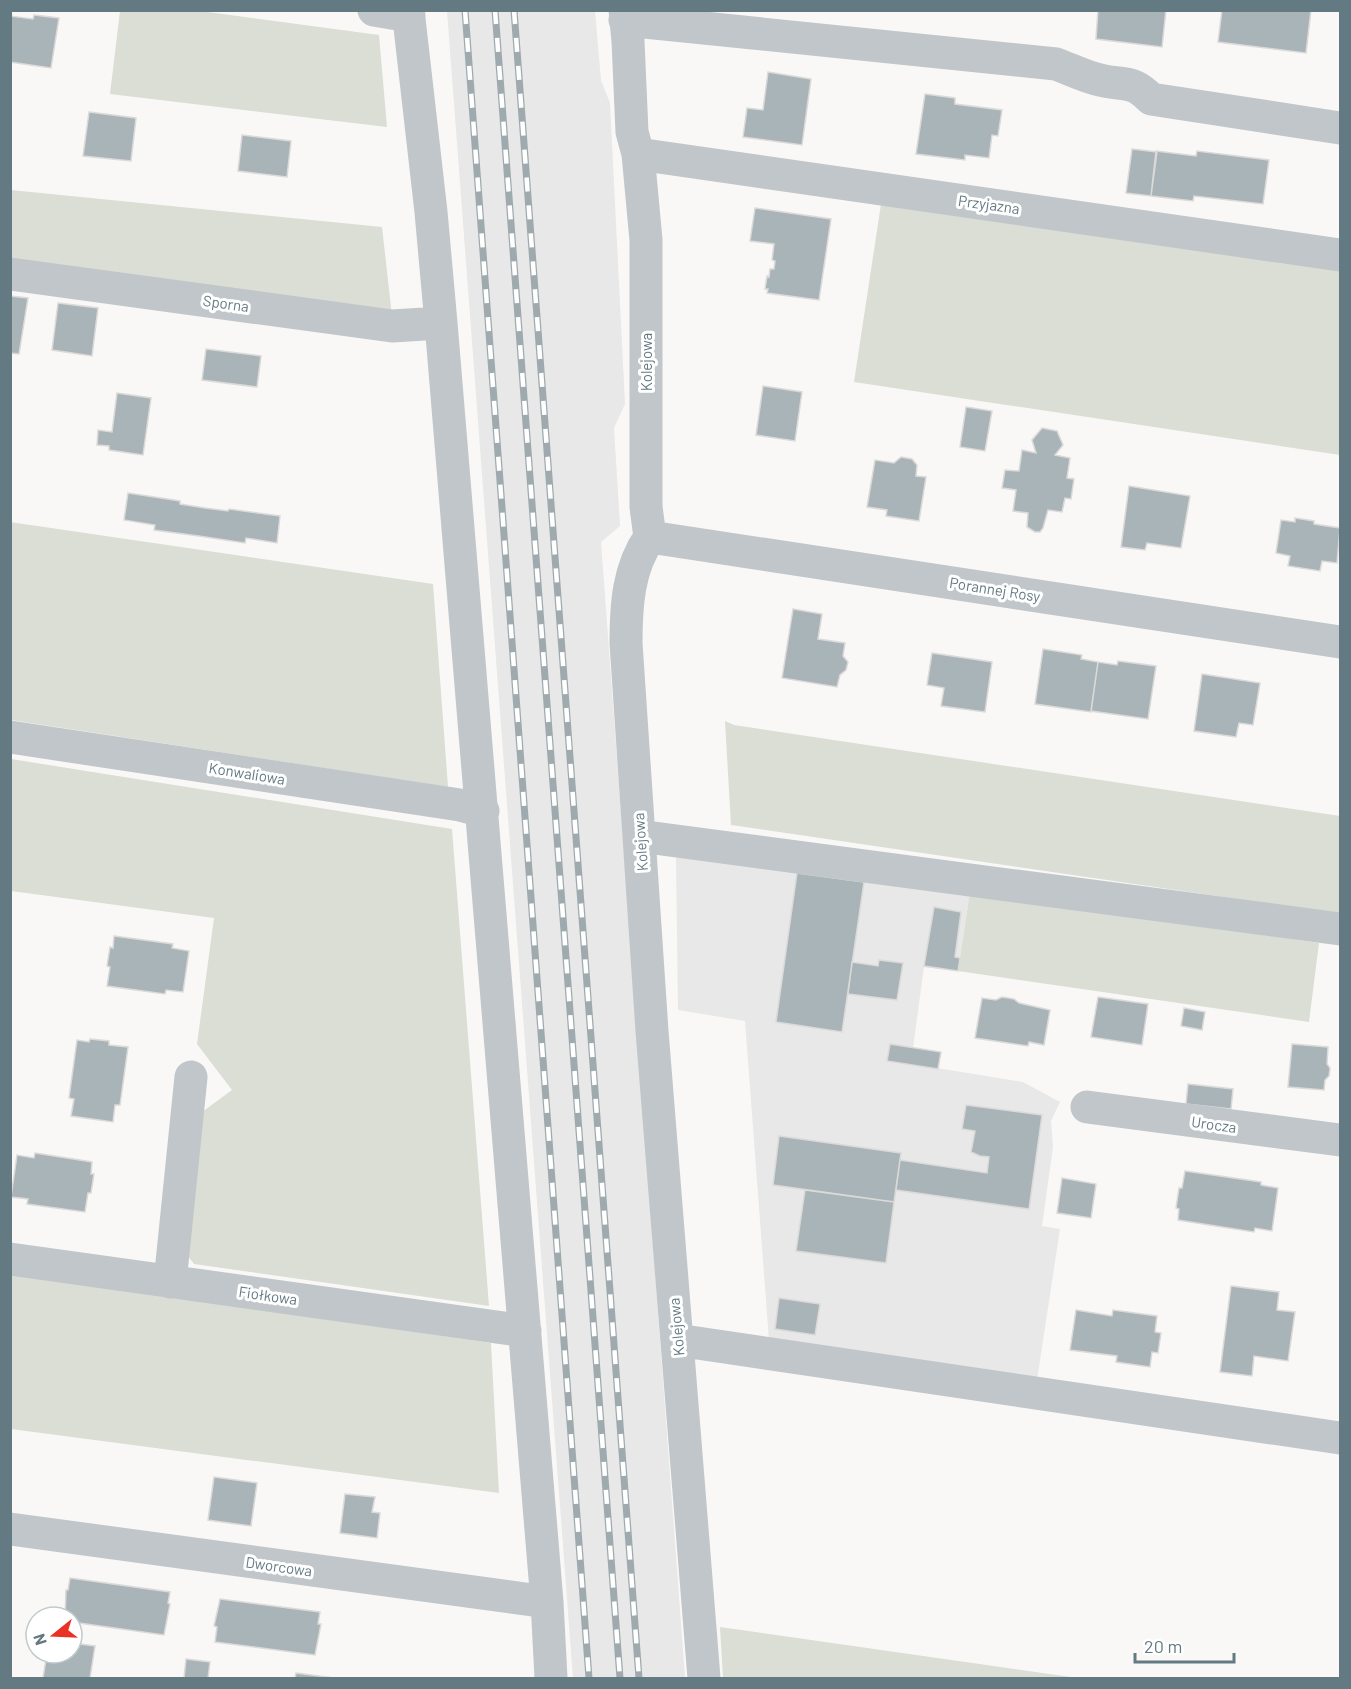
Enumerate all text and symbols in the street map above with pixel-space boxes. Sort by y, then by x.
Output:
street label: Przyjazna [957,191,1021,217]
street label: Sporna [202,291,250,315]
street label: Kolejowa [637,333,655,391]
street label: Porannej Rosy [948,573,1042,605]
street label: Konwaliowa [208,758,286,788]
street label: Kolejowa [629,812,651,872]
street label: Urocza [1190,1112,1238,1136]
street label: Fiołkowa [237,1282,299,1308]
street label: Kolejowa [664,1297,688,1357]
street label: Dworcowa [244,1552,314,1580]
north arrow [24,1605,84,1665]
scale bar [1135,1626,1234,1664]
text: N [29,1632,50,1648]
text: 20 m [1144,1635,1182,1657]

